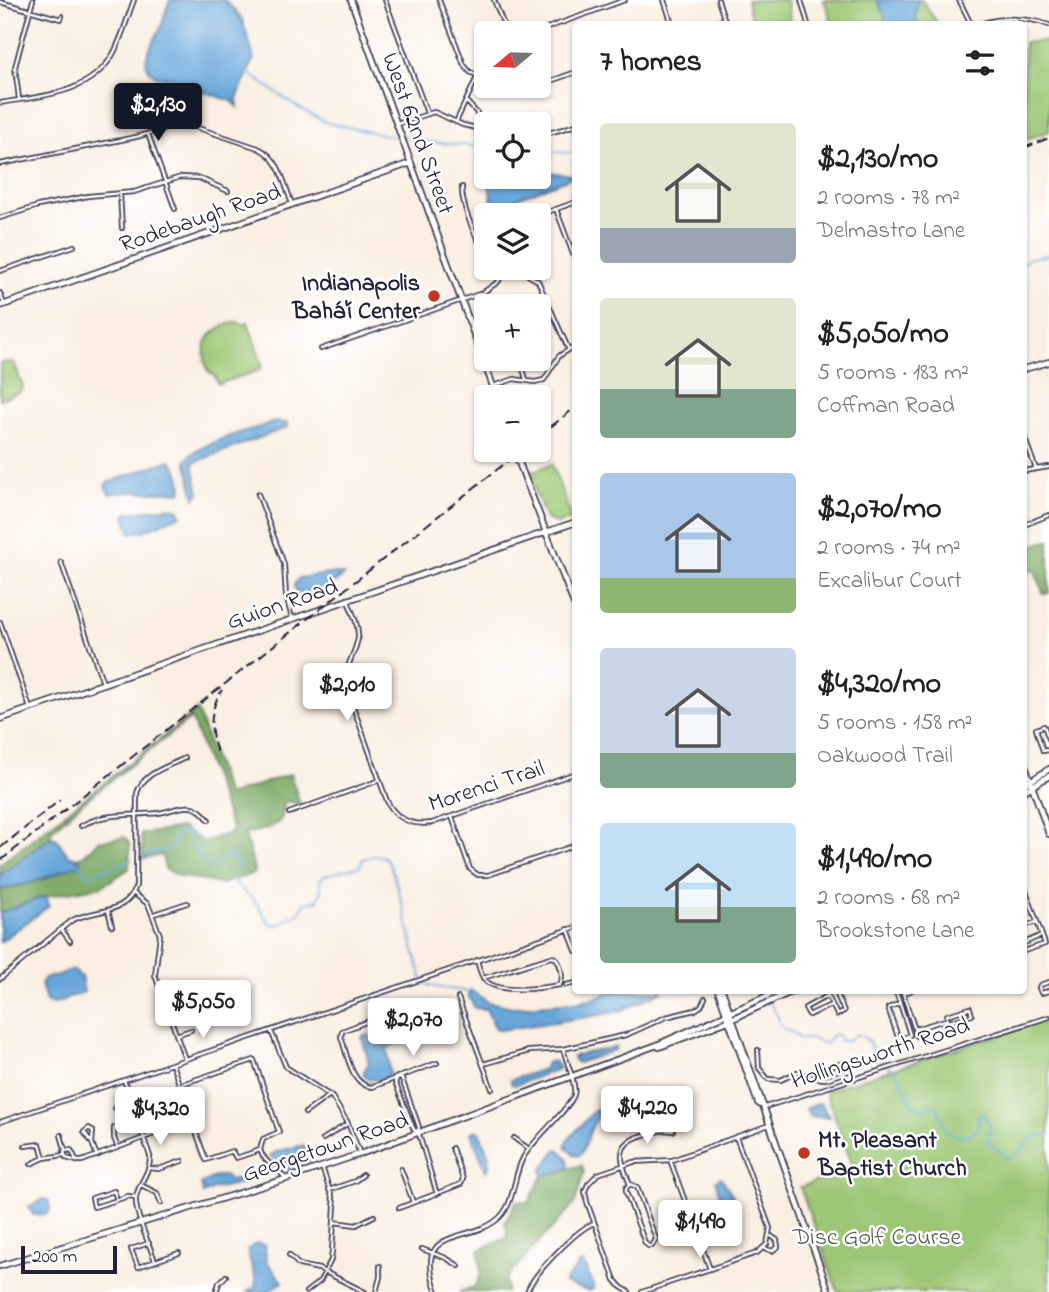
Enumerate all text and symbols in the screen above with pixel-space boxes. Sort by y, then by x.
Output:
north arrow [474,21,551,98]
map controls [474,21,551,462]
text: 7 homes [600,41,702,85]
icon: filters [961,44,999,82]
street label: West 62nd Street [371,48,462,220]
pin: $2,130 [101,83,215,143]
text: $2,130 [130,89,186,122]
button: locate [474,112,551,189]
text: $2,130/mo [817,138,938,182]
icon: home [656,151,740,235]
street label: Rodebaugh Road [115,175,287,263]
text: 2 rooms · 78 m² [817,182,960,215]
button: layers [474,203,551,280]
text: Delmastro Lane [817,215,965,248]
place label: Indianapolis Bahá'í Center [292,267,421,330]
marker: Indianapolis Bahá'í Center [426,288,442,304]
button: + [474,294,551,371]
text: $5,050/mo [817,313,949,357]
icon: home [656,326,740,410]
text: 5 rooms · 183 m² [817,357,969,390]
button: − [474,385,551,462]
text: Coffman Road [817,390,955,423]
text: $2,070/mo [817,488,942,532]
icon: home [656,501,740,585]
text: 2 rooms · 74 m² [817,532,961,565]
text: Excalibur Court [817,565,962,598]
street label: Guion Road [222,570,344,641]
text: $4,320/mo [817,663,941,707]
pin: $2,010 [290,664,404,723]
text: $2,010 [319,669,375,702]
icon: home [656,676,740,760]
text: 5 rooms · 158 m² [817,707,972,740]
text: Oakwood Trail [817,740,953,773]
street label: Morenci Trail [424,752,550,823]
text: $1,490/mo [817,838,932,882]
icon: home [656,851,740,935]
text: 2 rooms · 68 m² [817,882,960,915]
text: Brookstone Lane [817,915,974,948]
pin: $5,050 [146,981,260,1040]
text: $5,050 [171,986,235,1019]
pin: $2,070 [356,998,470,1058]
text: $2,070 [384,1004,442,1037]
street label: Hollingsworth Road [787,1009,975,1100]
pin: $4,220 [590,1086,704,1146]
pin: $4,320 [103,1088,217,1147]
text: $4,220 [617,1092,677,1125]
text: $4,320 [131,1093,189,1126]
street label: Georgetown Road [238,1103,414,1193]
place label: Mt. Pleasant Baptist Church [817,1124,967,1187]
marker: Mt. Pleasant Baptist Church [796,1145,812,1161]
pin: $1,490 [643,1200,757,1260]
text: $1,490 [674,1206,726,1239]
park label: Disc Golf Course [792,1221,961,1256]
scale bar [21,1243,117,1275]
text: 200 m [32,1244,77,1271]

